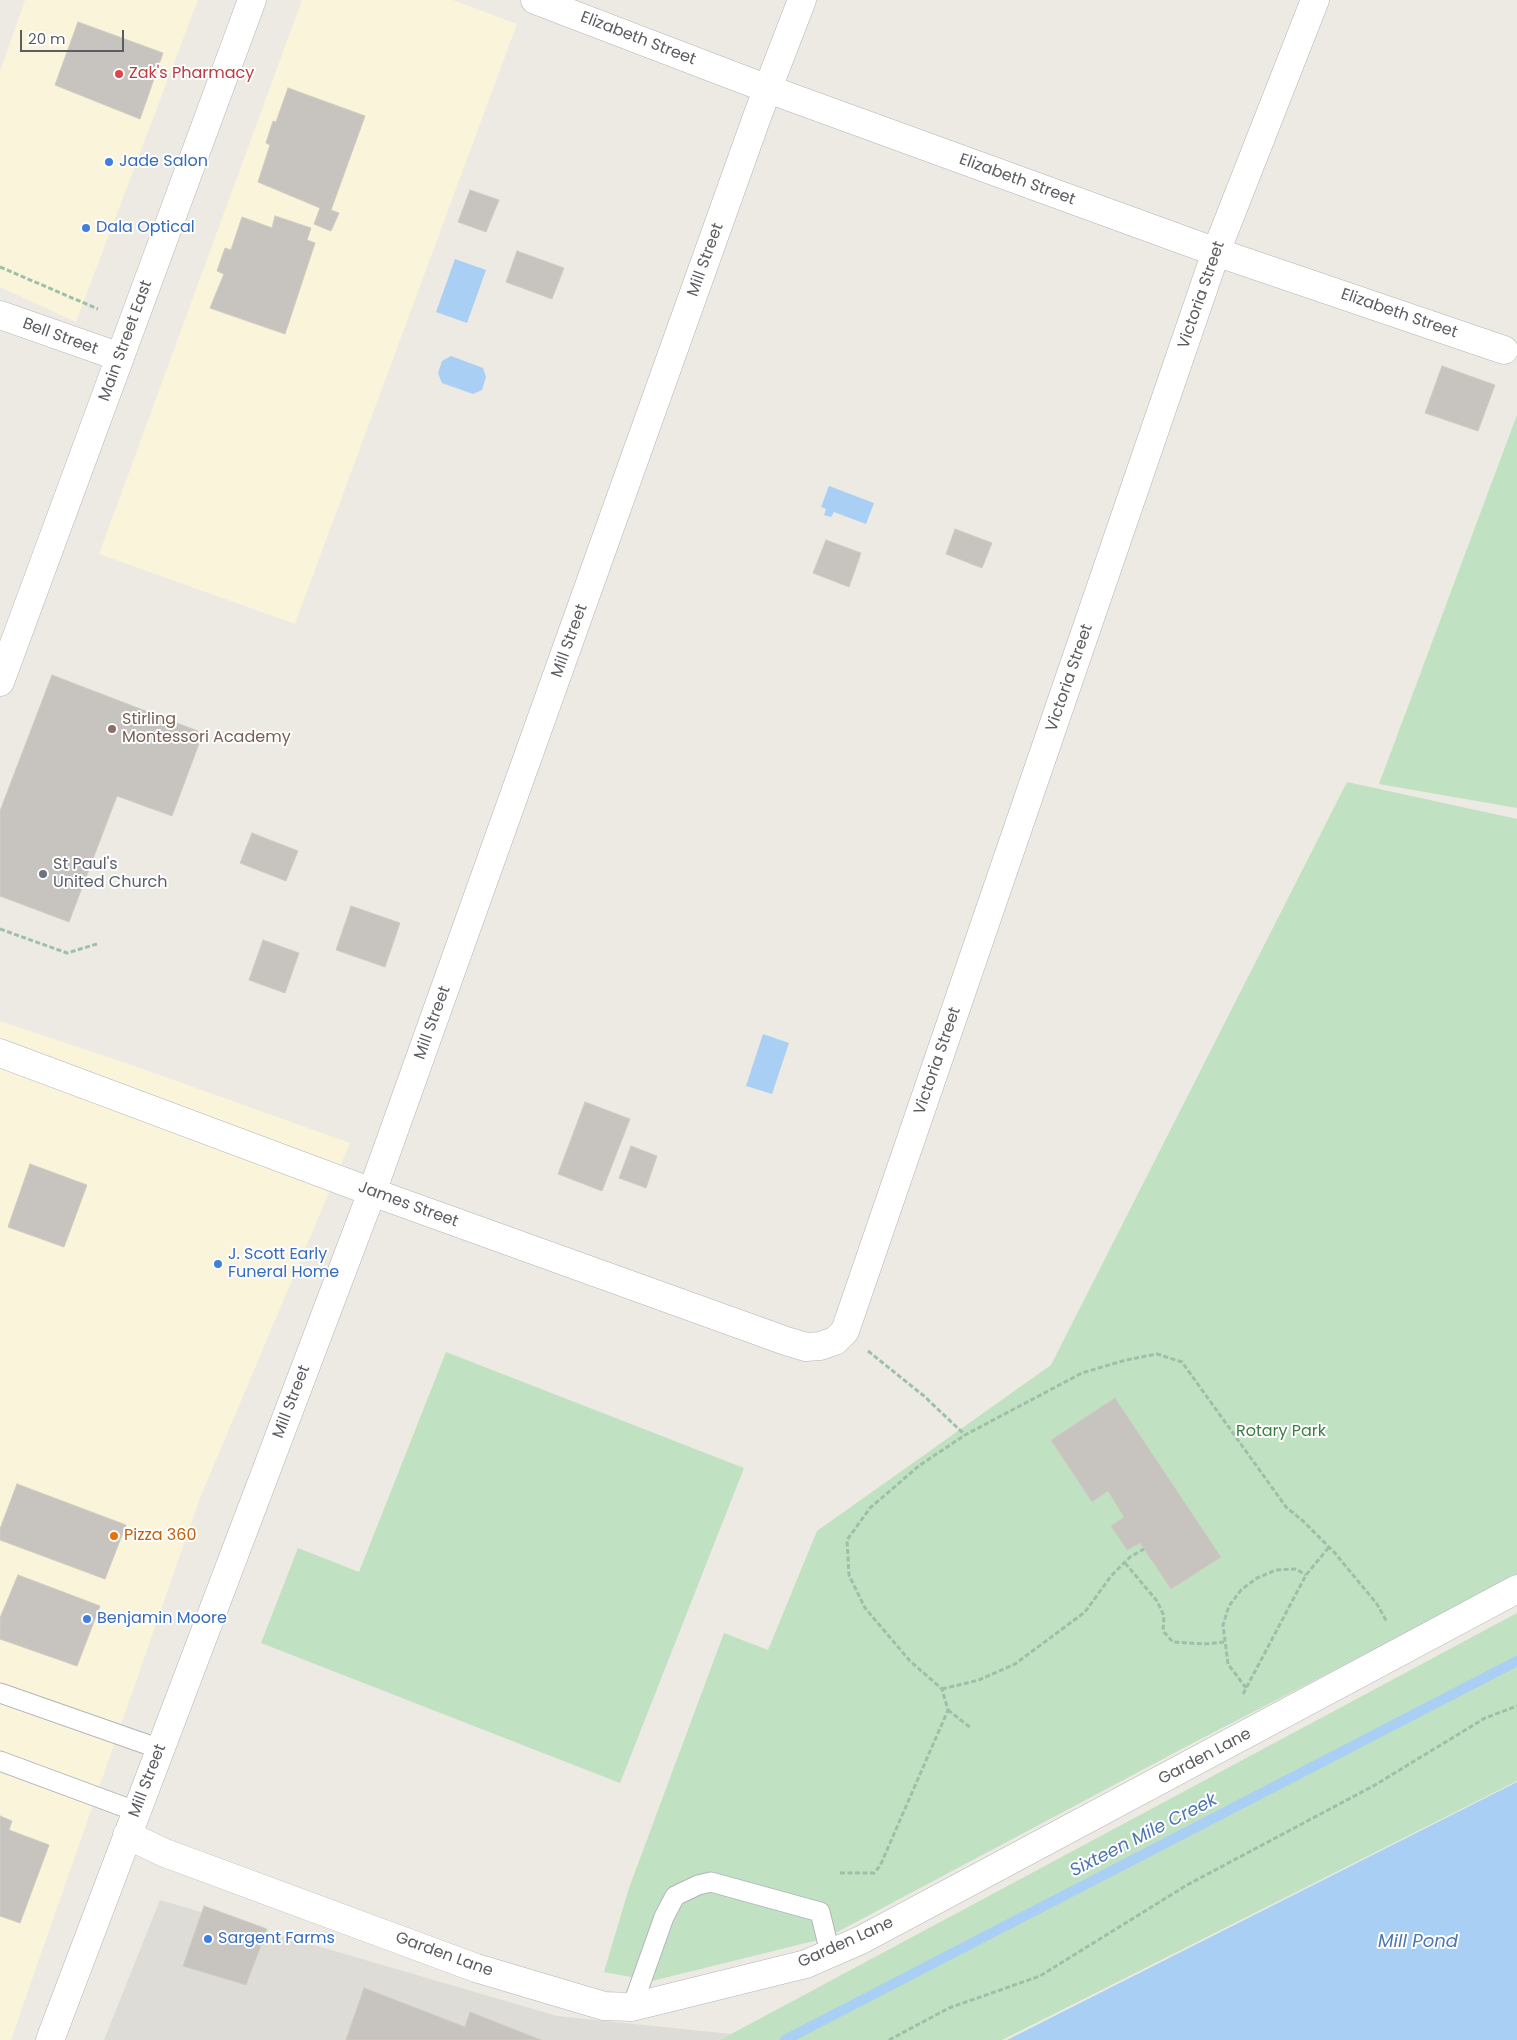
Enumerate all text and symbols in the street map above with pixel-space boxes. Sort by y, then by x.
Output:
street label: Elizabeth Street [578,8,698,70]
scale bar [22,20,126,52]
text: 20 m [28,28,66,49]
place label: Zak's Pharmacy [129,64,254,84]
marker: Zak's Pharmacy [113,68,125,80]
street label: Elizabeth Street [956,150,1078,210]
place label: Jade Salon [119,152,208,172]
marker: Jade Salon [103,156,115,168]
place label: Dala Optical [96,218,195,238]
street label: Mill Street [684,221,728,299]
marker: Dala Optical [80,222,92,234]
street label: Victoria Street [1175,239,1229,351]
street label: Main Street East [95,278,157,404]
street label: Elizabeth Street [1338,285,1460,343]
street label: Bell Street [20,315,100,359]
street label: Mill Street [548,602,592,680]
street label: Victoria Street [1043,622,1097,734]
place label: Stirling Montessori Academy [122,710,291,748]
marker: Stirling Montessori Academy [106,723,118,735]
place label: St Paul's United Church [53,855,168,893]
marker: St Paul's United Church [37,868,49,880]
street label: Mill Street [411,984,455,1062]
street label: Victoria Street [911,1005,965,1117]
street label: James Street [355,1178,461,1232]
place label: J. Scott Early Funeral Home [228,1245,339,1283]
marker: J. Scott Early Funeral Home [212,1258,224,1270]
street label: Mill Street [269,1363,315,1441]
park label: Rotary Park [1236,1422,1326,1442]
place label: Pizza 360 [124,1526,196,1546]
marker: Pizza 360 [108,1530,120,1542]
place label: Benjamin Moore [97,1609,227,1629]
marker: Benjamin Moore [81,1613,93,1625]
street label: Garden Lane [1155,1724,1255,1790]
street label: Mill Street [125,1742,171,1820]
water label: Sixteen Mile Creek [1067,1790,1221,1882]
street label: Garden Lane [795,1913,897,1973]
street label: Garden Lane [393,1928,495,1982]
place label: Sargent Farms [218,1929,335,1949]
water label: Mill Pond [1378,1931,1458,1953]
marker: Sargent Farms [202,1933,214,1945]

